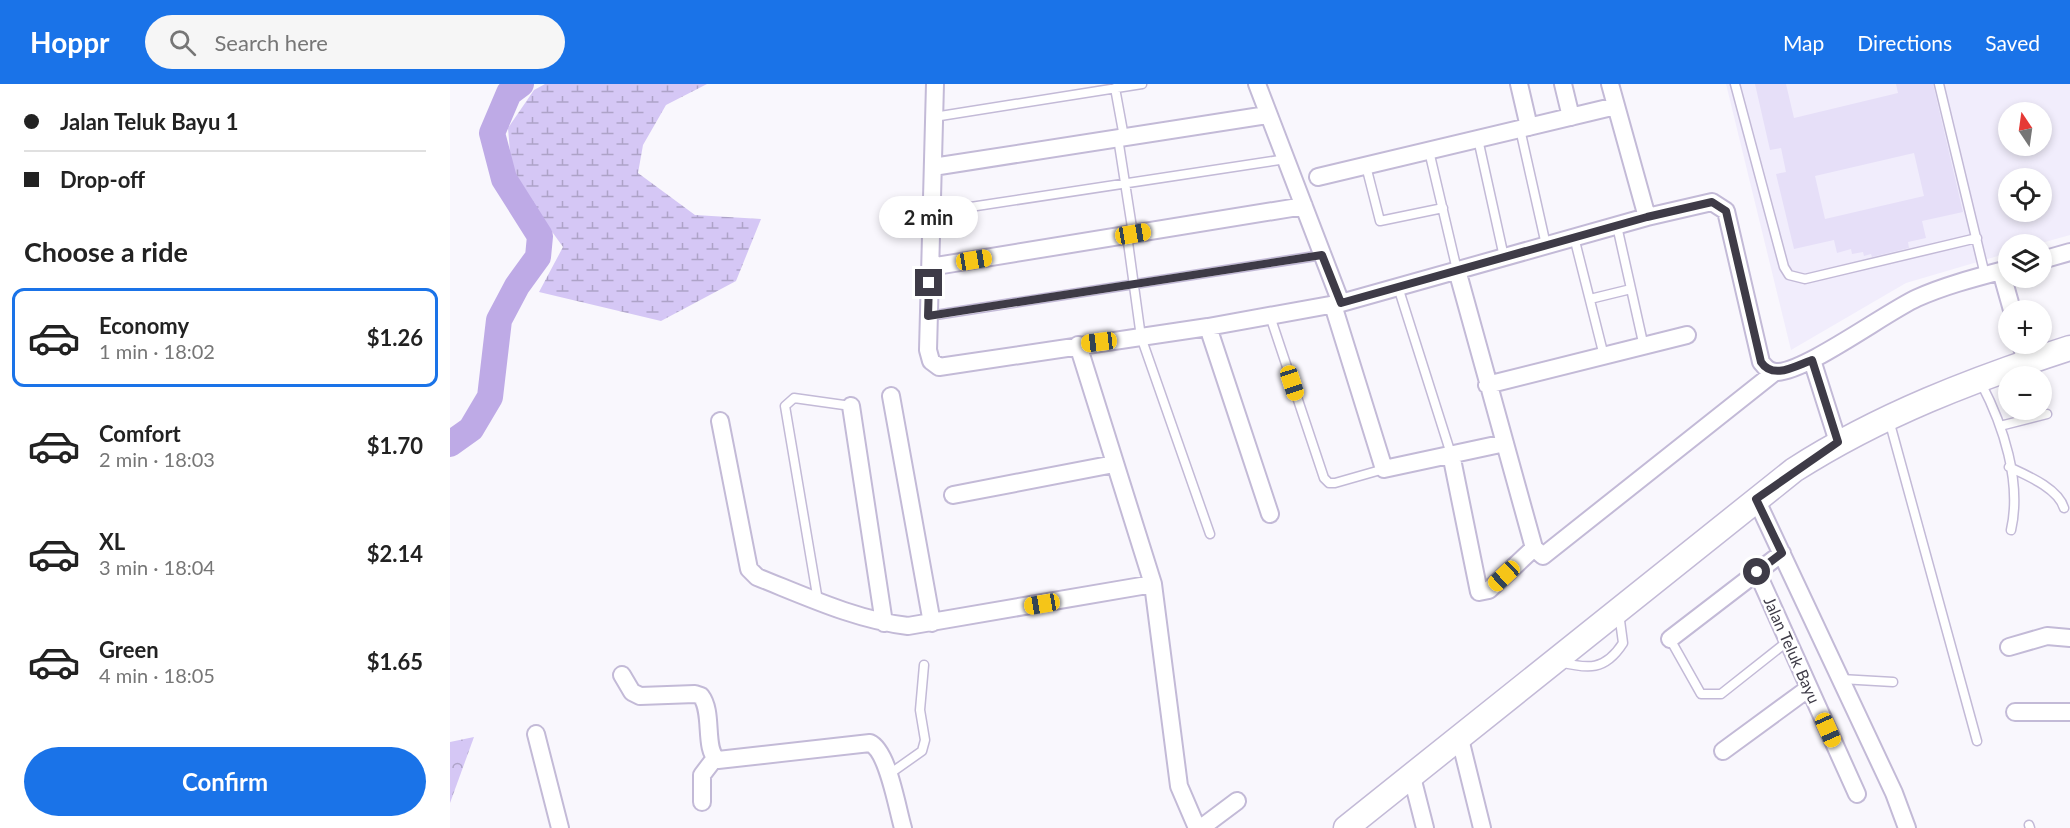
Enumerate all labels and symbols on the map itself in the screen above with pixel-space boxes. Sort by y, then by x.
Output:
north arrow [1998,102,2052,156]
callout: 2 min [880,196,978,238]
car [1114,222,1152,246]
car [955,248,993,272]
route end [915,269,942,296]
car [1080,331,1118,353]
car [1278,363,1306,403]
car [1485,557,1523,595]
route start [1743,558,1770,585]
car [1023,592,1061,616]
street label: Jalan Teluk Bayu [1760,594,1824,706]
car [1812,710,1844,750]

